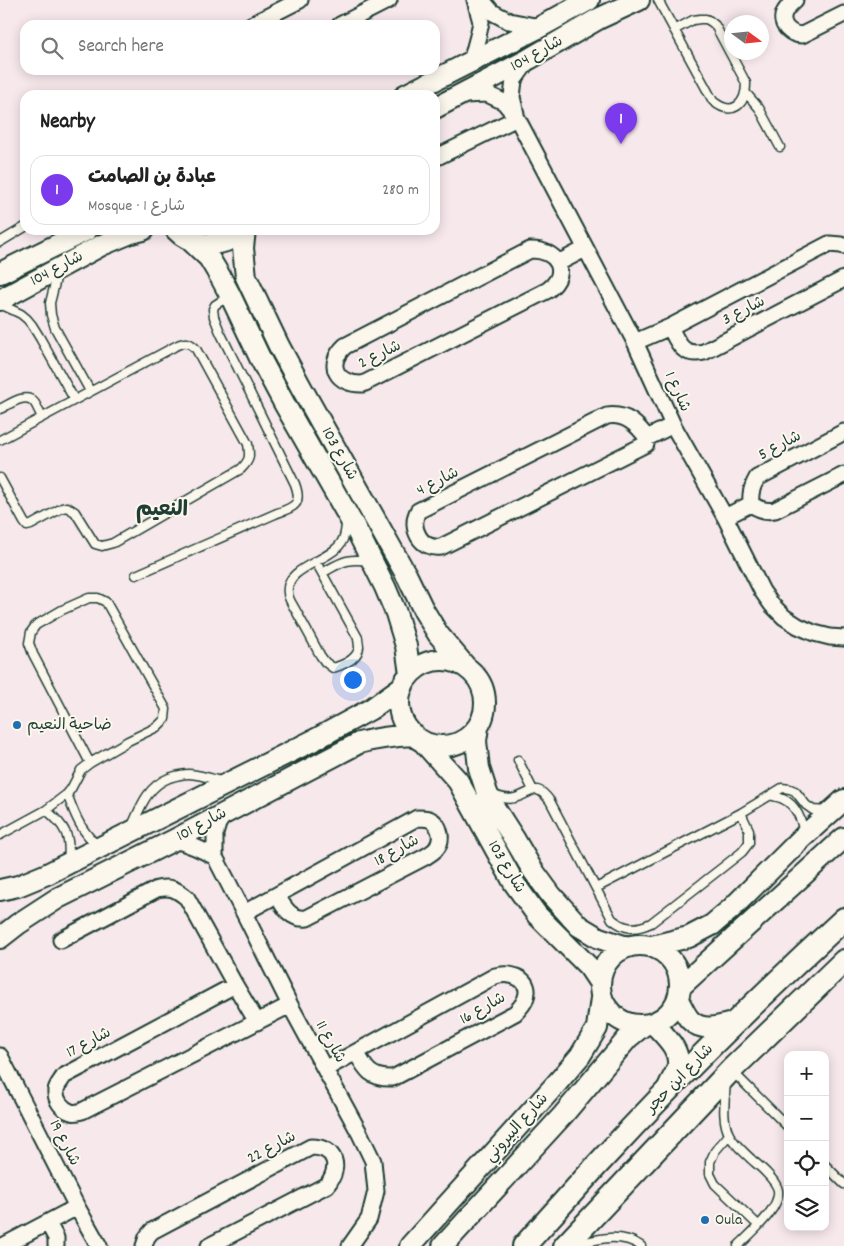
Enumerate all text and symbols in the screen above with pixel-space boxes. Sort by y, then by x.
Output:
north arrow [724,15,769,60]
search box [20,20,440,75]
street label: شارع 104 [506,30,568,78]
icon: search [38,34,66,62]
text: Search here [78,34,164,61]
pin: 1 [605,103,637,144]
text: Nearby [40,108,95,138]
text: عبادة بن الصامت [88,165,216,192]
text: 1 [55,179,59,202]
text: 280 m [382,179,419,202]
text: Mosque · شارع 1 [88,195,185,218]
street label: شارع 104 [26,245,88,293]
street label: شارع 3 [719,290,769,332]
street label: شارع 2 [355,335,405,375]
street label: شارع 1 [658,368,696,416]
street label: شارع 103 [315,423,363,485]
street label: شارع 5 [754,425,806,467]
street label: شارع 4 [413,462,463,502]
district label: النعيم [136,496,188,526]
your location [340,667,366,693]
place label: ضاحية النعيم [27,714,112,737]
marker: ضاحية النعيم [11,719,23,731]
street label: شارع 101 [173,802,231,848]
street label: شارع 18 [370,829,424,873]
street label: شارع 103 [481,836,531,898]
street label: شارع 16 [456,987,510,1031]
street label: شارع 11 [309,1017,351,1067]
street label: شارع 17 [62,1022,116,1064]
street label: شارع ابن حجر [639,1039,719,1121]
map controls [784,1051,829,1231]
button: + [784,1051,829,1096]
street label: شارع البيروني [480,1088,555,1168]
button: − [784,1096,829,1141]
street label: شارع 19 [43,1116,85,1170]
street label: شارع 22 [244,1126,300,1170]
button: locate [784,1141,829,1186]
button: layers [784,1186,829,1231]
place label: Oula [715,1209,743,1232]
marker: Oula [699,1214,711,1226]

